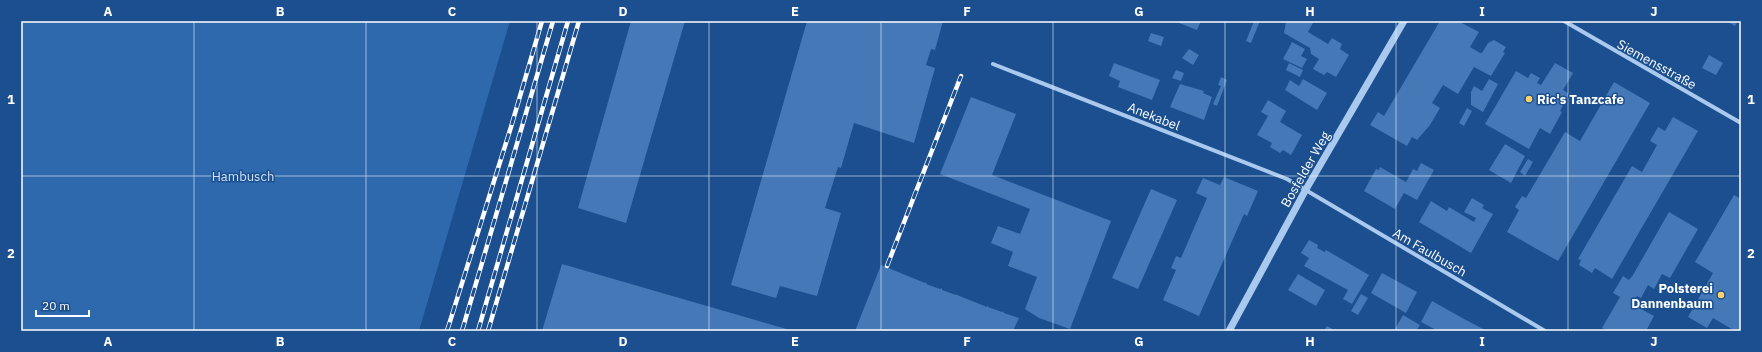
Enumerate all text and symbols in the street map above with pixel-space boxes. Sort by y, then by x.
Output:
text: A [104,3,113,20]
text: B [276,3,285,20]
text: C [448,3,457,20]
text: D [618,3,628,20]
text: E [791,3,799,20]
text: F [963,3,971,20]
text: G [1134,3,1144,20]
text: H [1305,3,1315,20]
text: I [1479,3,1485,20]
text: J [1650,3,1658,20]
street label: Siemensstraße [1614,36,1699,93]
text: 1 [7,91,15,108]
place label: Ric's Tanzcafe [1537,91,1624,108]
text: 1 [1747,91,1755,108]
marker: Ric's Tanzcafe [1524,94,1534,104]
street label: Anekabel [1125,99,1183,134]
street label: Bosfelder Weg [1277,128,1334,210]
park label: Hambusch [212,168,274,185]
street label: Am Faulbusch [1390,224,1470,280]
text: 2 [7,245,15,262]
text: 2 [1747,245,1755,262]
place label: Polsterei Dannenbaum [1631,280,1713,312]
marker: Polsterei Dannenbaum [1716,290,1726,300]
scale bar [36,292,89,318]
text: 20 m [42,298,70,313]
text: A [104,333,113,350]
text: B [276,333,285,350]
text: C [448,333,457,350]
text: D [618,333,628,350]
text: E [791,333,799,350]
text: F [963,333,971,350]
text: G [1134,333,1144,350]
text: H [1305,333,1315,350]
text: I [1479,333,1485,350]
text: J [1650,333,1658,350]

